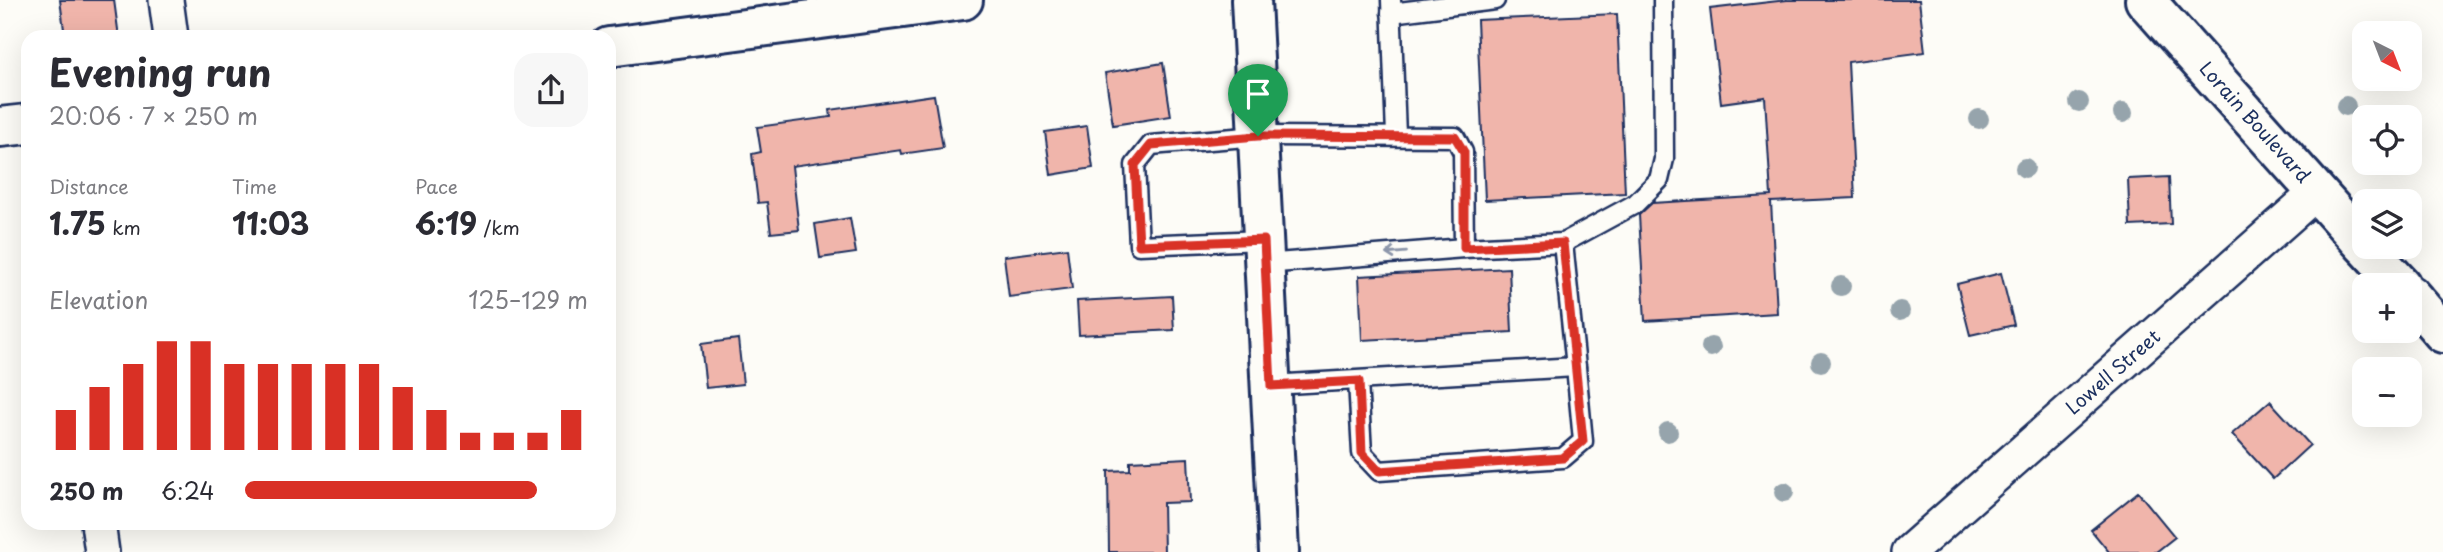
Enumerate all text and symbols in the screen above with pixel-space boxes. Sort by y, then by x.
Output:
north arrow [2352,21,2422,91]
map controls [2352,21,2422,427]
text: Evening run [49,43,271,100]
button: share [514,53,588,127]
street label: Lorain Boulevard [2194,55,2318,188]
pin [1228,64,1288,136]
icon: arrive [1239,75,1277,113]
text: 20:06 · 7 × 250 m [49,98,258,133]
button: locate [2352,105,2422,175]
text: Distance [49,172,129,200]
text: Time [232,172,277,200]
text: Pace [415,172,458,200]
button: layers [2352,189,2422,259]
text: 1.75 [49,200,106,245]
text: 11:03 [232,200,310,245]
text: 6:19 [415,200,477,245]
text: km [106,213,141,241]
text: /km [477,213,520,241]
one-way arrow [1385,247,1407,260]
button: + [2352,273,2422,343]
text: Elevation [49,282,148,317]
text: 125–129 m [468,282,588,317]
street label: Lowell Street [2059,322,2166,420]
button: − [2352,357,2422,427]
text: 250 m [49,473,124,508]
text: 6:24 [161,473,215,508]

